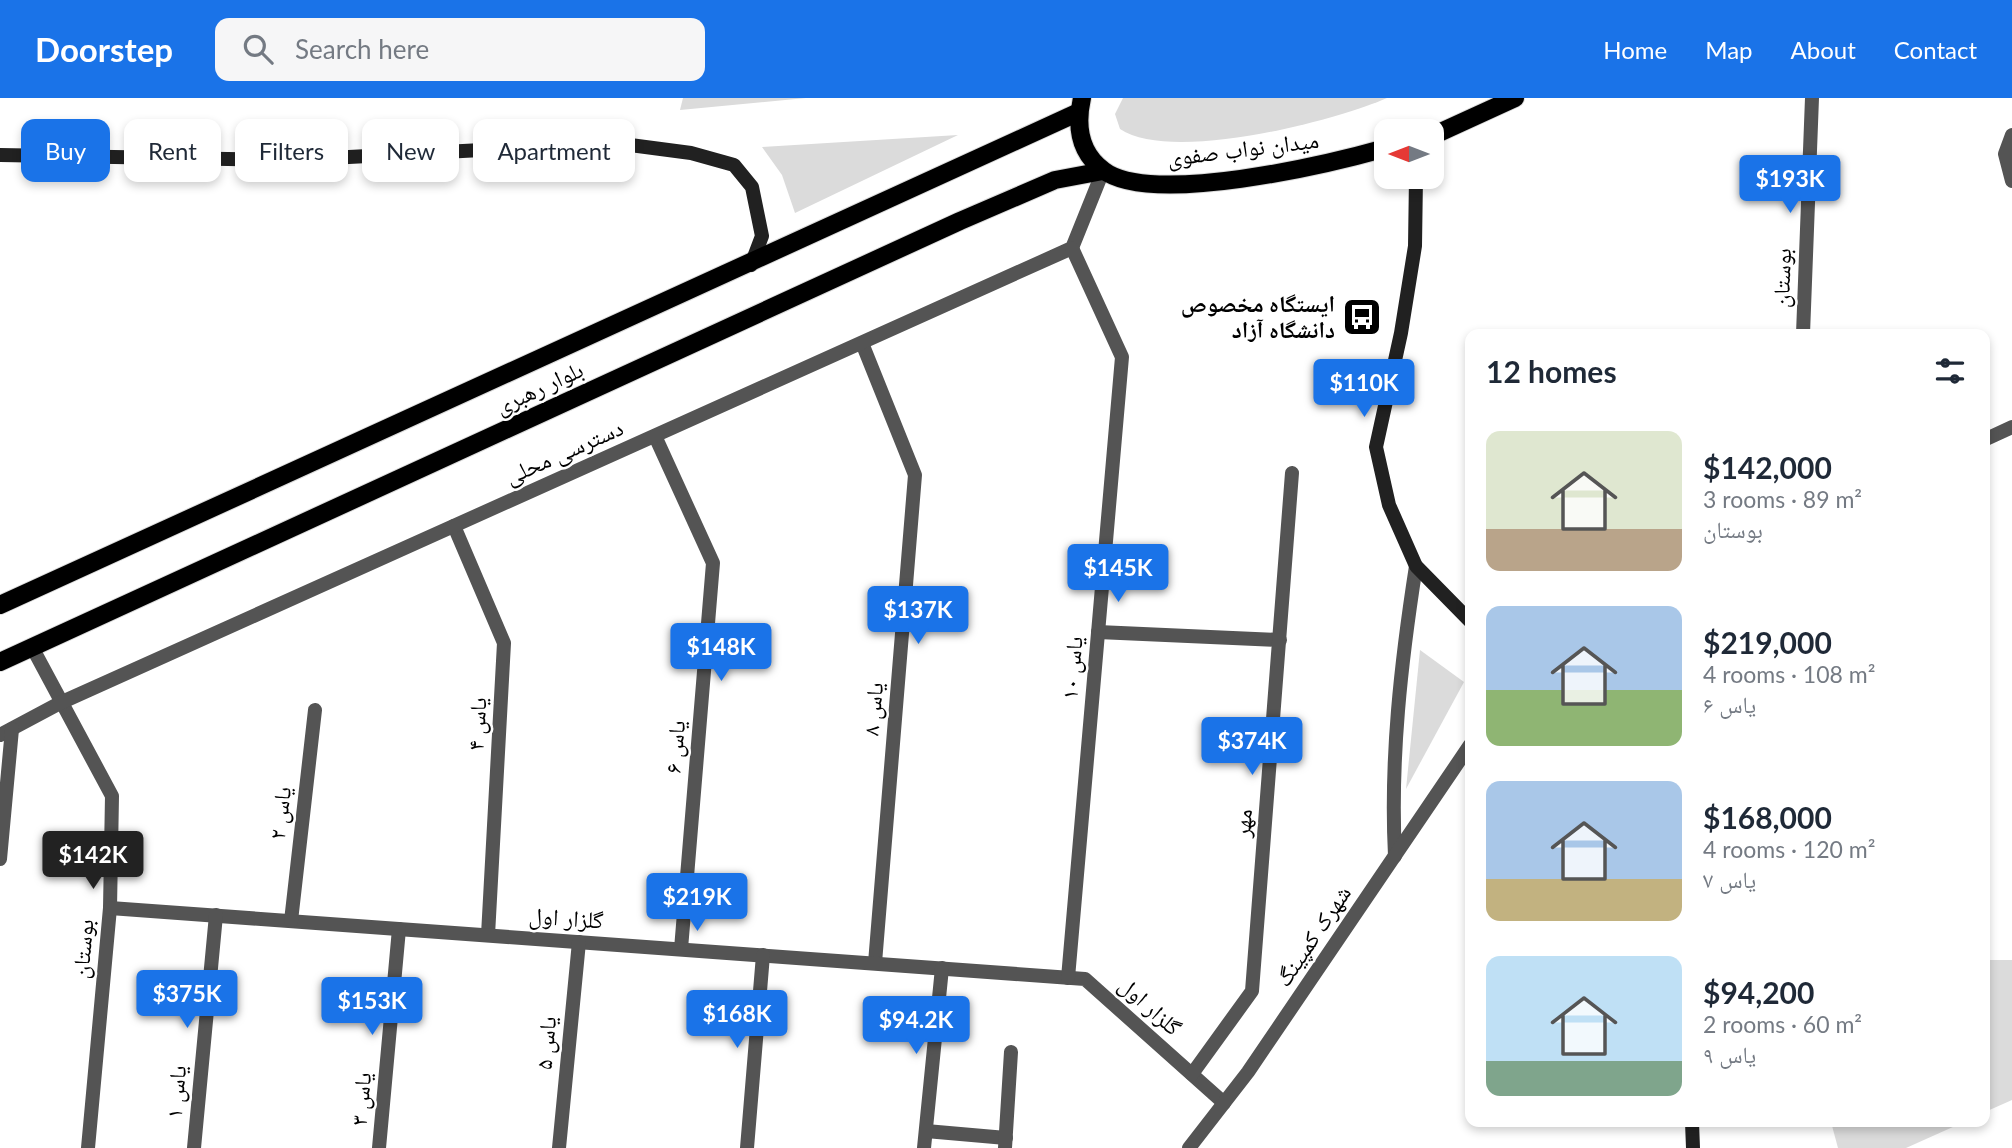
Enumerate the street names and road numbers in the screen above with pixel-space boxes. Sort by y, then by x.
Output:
street label: میدان نواب صفوی [1165,125,1320,172]
street label: بوستان [1766,248,1797,308]
street label: بلوار رهبری [490,355,587,420]
street label: دسترسی محلی [500,413,627,490]
street label: یاس ۱۰ [1054,635,1089,701]
street label: یاس ۸ [856,681,889,737]
street label: یاس ۴ [461,697,492,751]
street label: یاس ۶ [658,719,691,775]
street label: یاس ۲ [262,785,297,841]
street label: مهر [1227,807,1257,839]
street label: شهرک کمپینگ [1268,880,1357,992]
street label: گلزار اول [528,900,605,935]
street label: بوستان [65,918,100,980]
street label: گلزار اول [1113,970,1188,1042]
street label: یاس ۵ [529,1015,562,1071]
street label: یاس ۱ [159,1064,192,1120]
street label: یاس ۳ [344,1071,377,1127]

